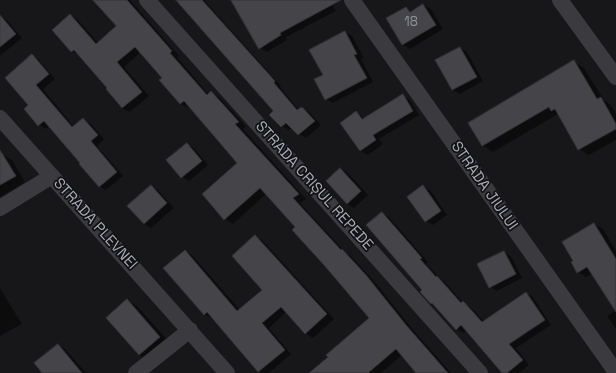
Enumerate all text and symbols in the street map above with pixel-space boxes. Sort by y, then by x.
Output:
house number: 18 [404,14,418,30]
street label: STRADA CRIȘUL REPEDE [251,118,377,254]
street label: STRADA JIULUI [447,138,521,234]
street label: STRADA PLEVNEI [49,175,141,273]

